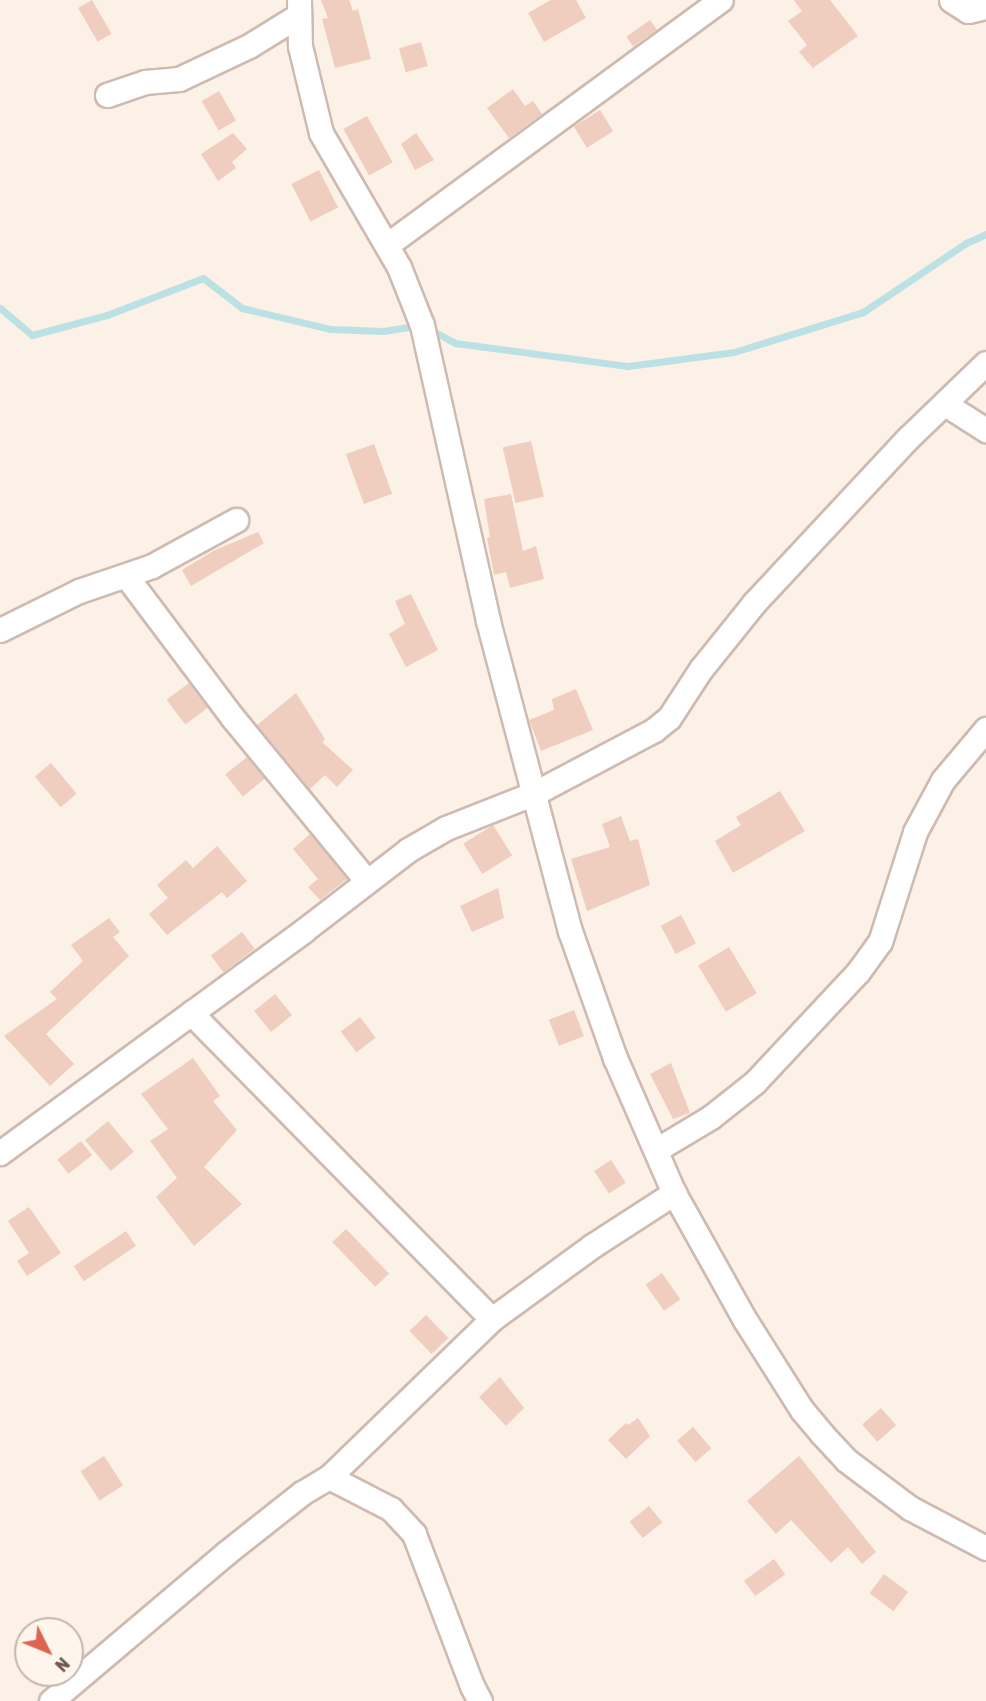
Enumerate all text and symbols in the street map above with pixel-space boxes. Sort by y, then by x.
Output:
north arrow [14,1617,84,1687]
text: N [51,1653,75,1677]

